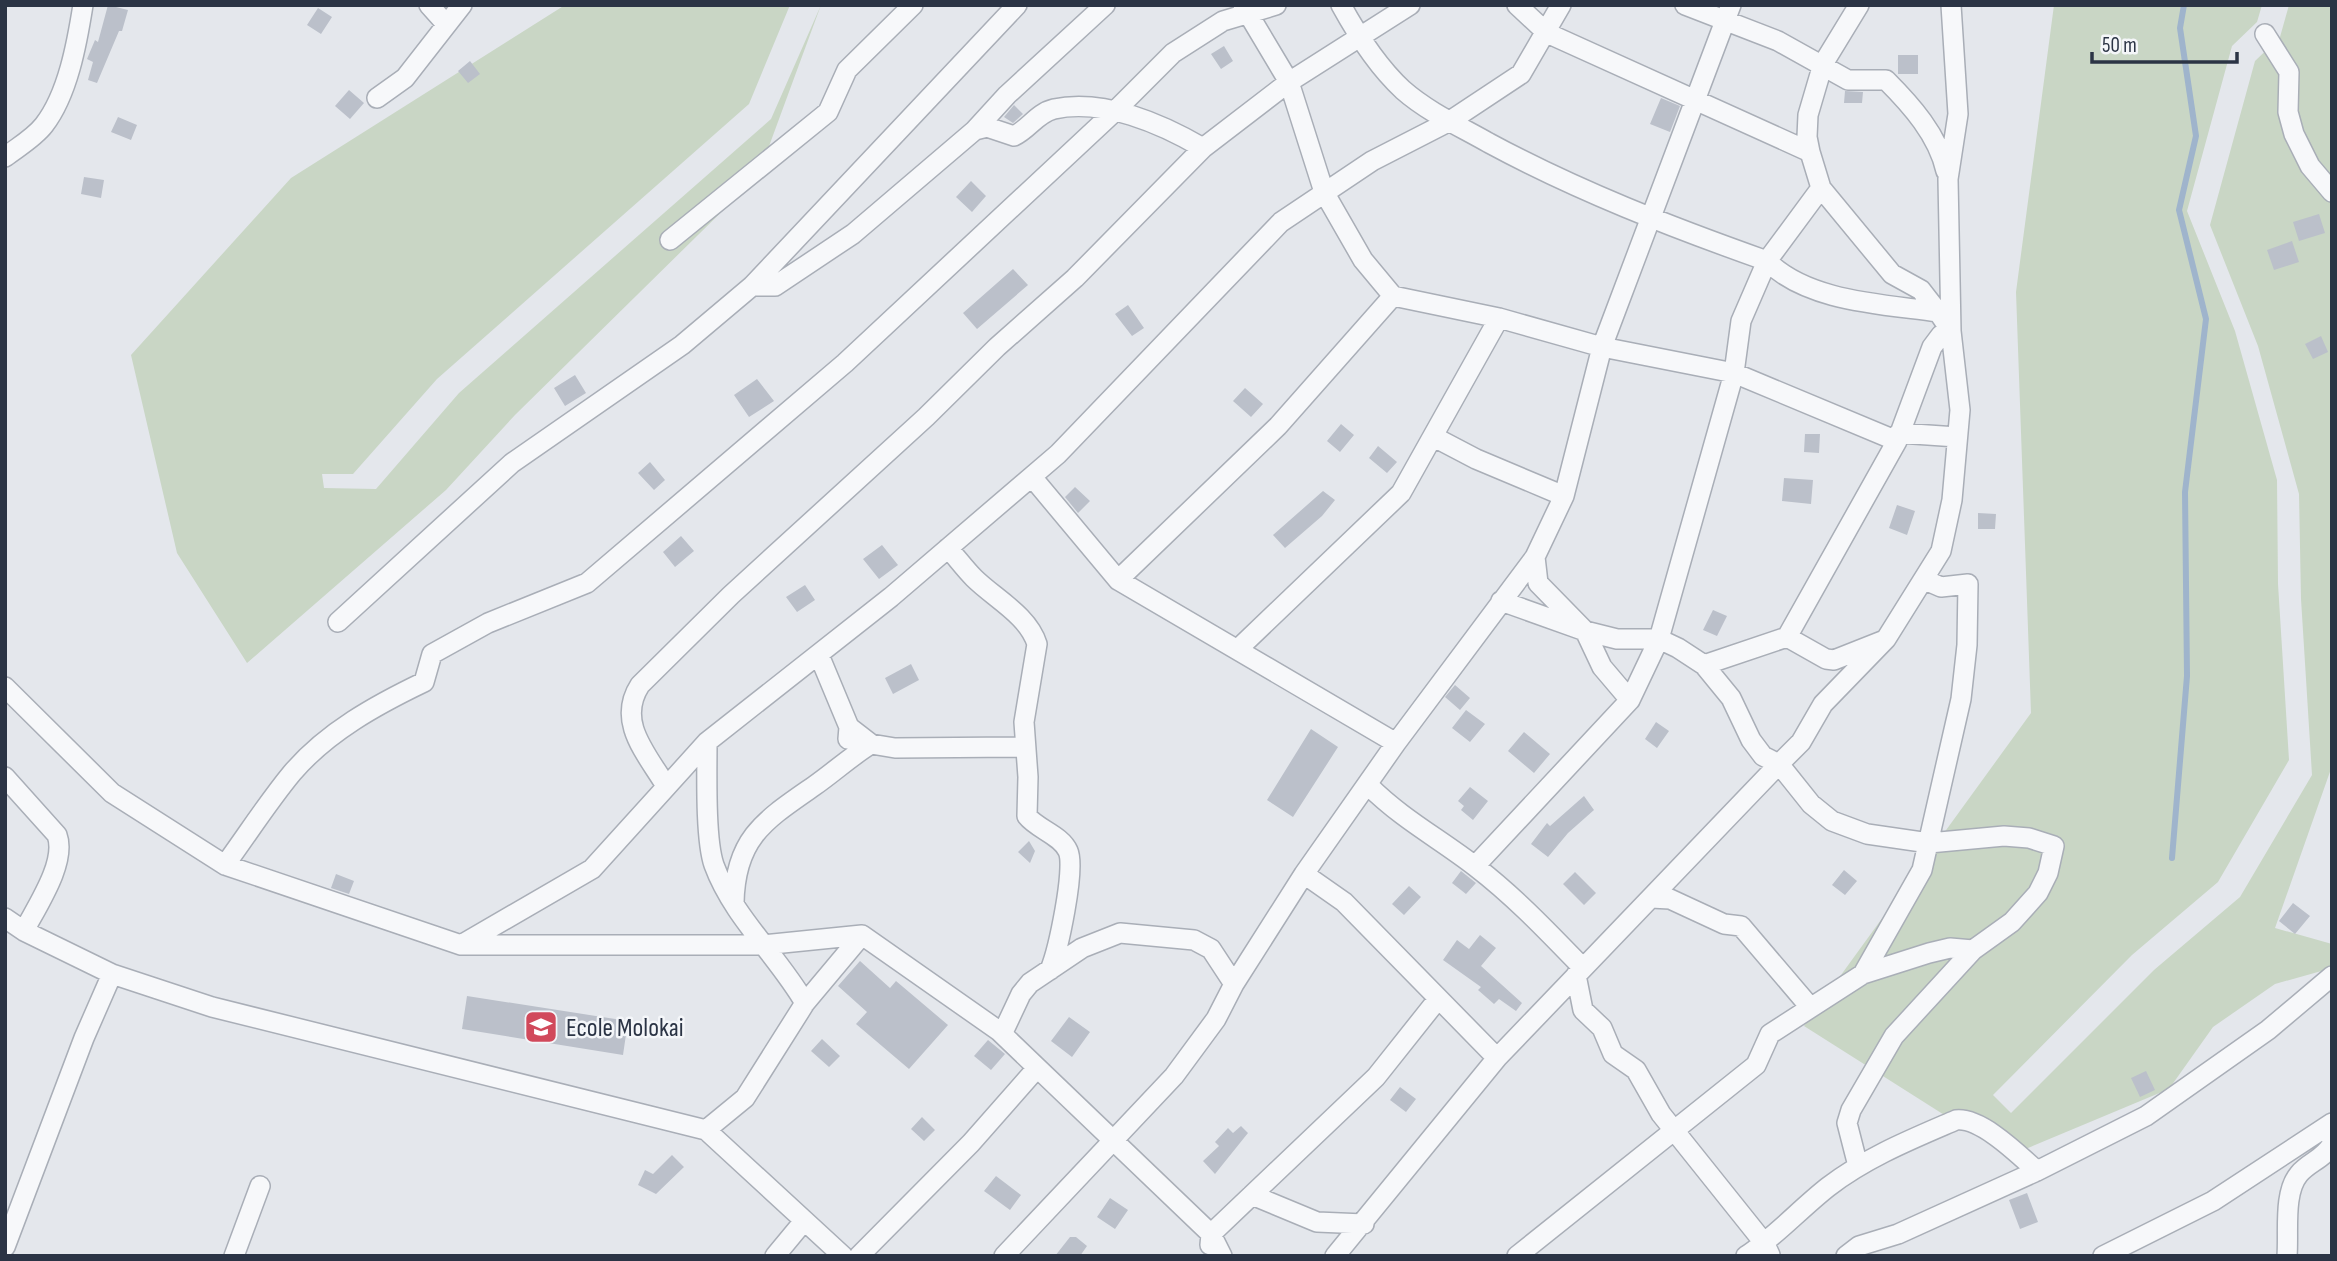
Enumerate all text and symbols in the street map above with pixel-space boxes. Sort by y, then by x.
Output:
scale bar [2092,21,2237,65]
text: 50 m [2102,33,2137,58]
school or university icon: Ecole Molokai [522,1008,560,1046]
place label: Ecole Molokai [566,1013,684,1044]

